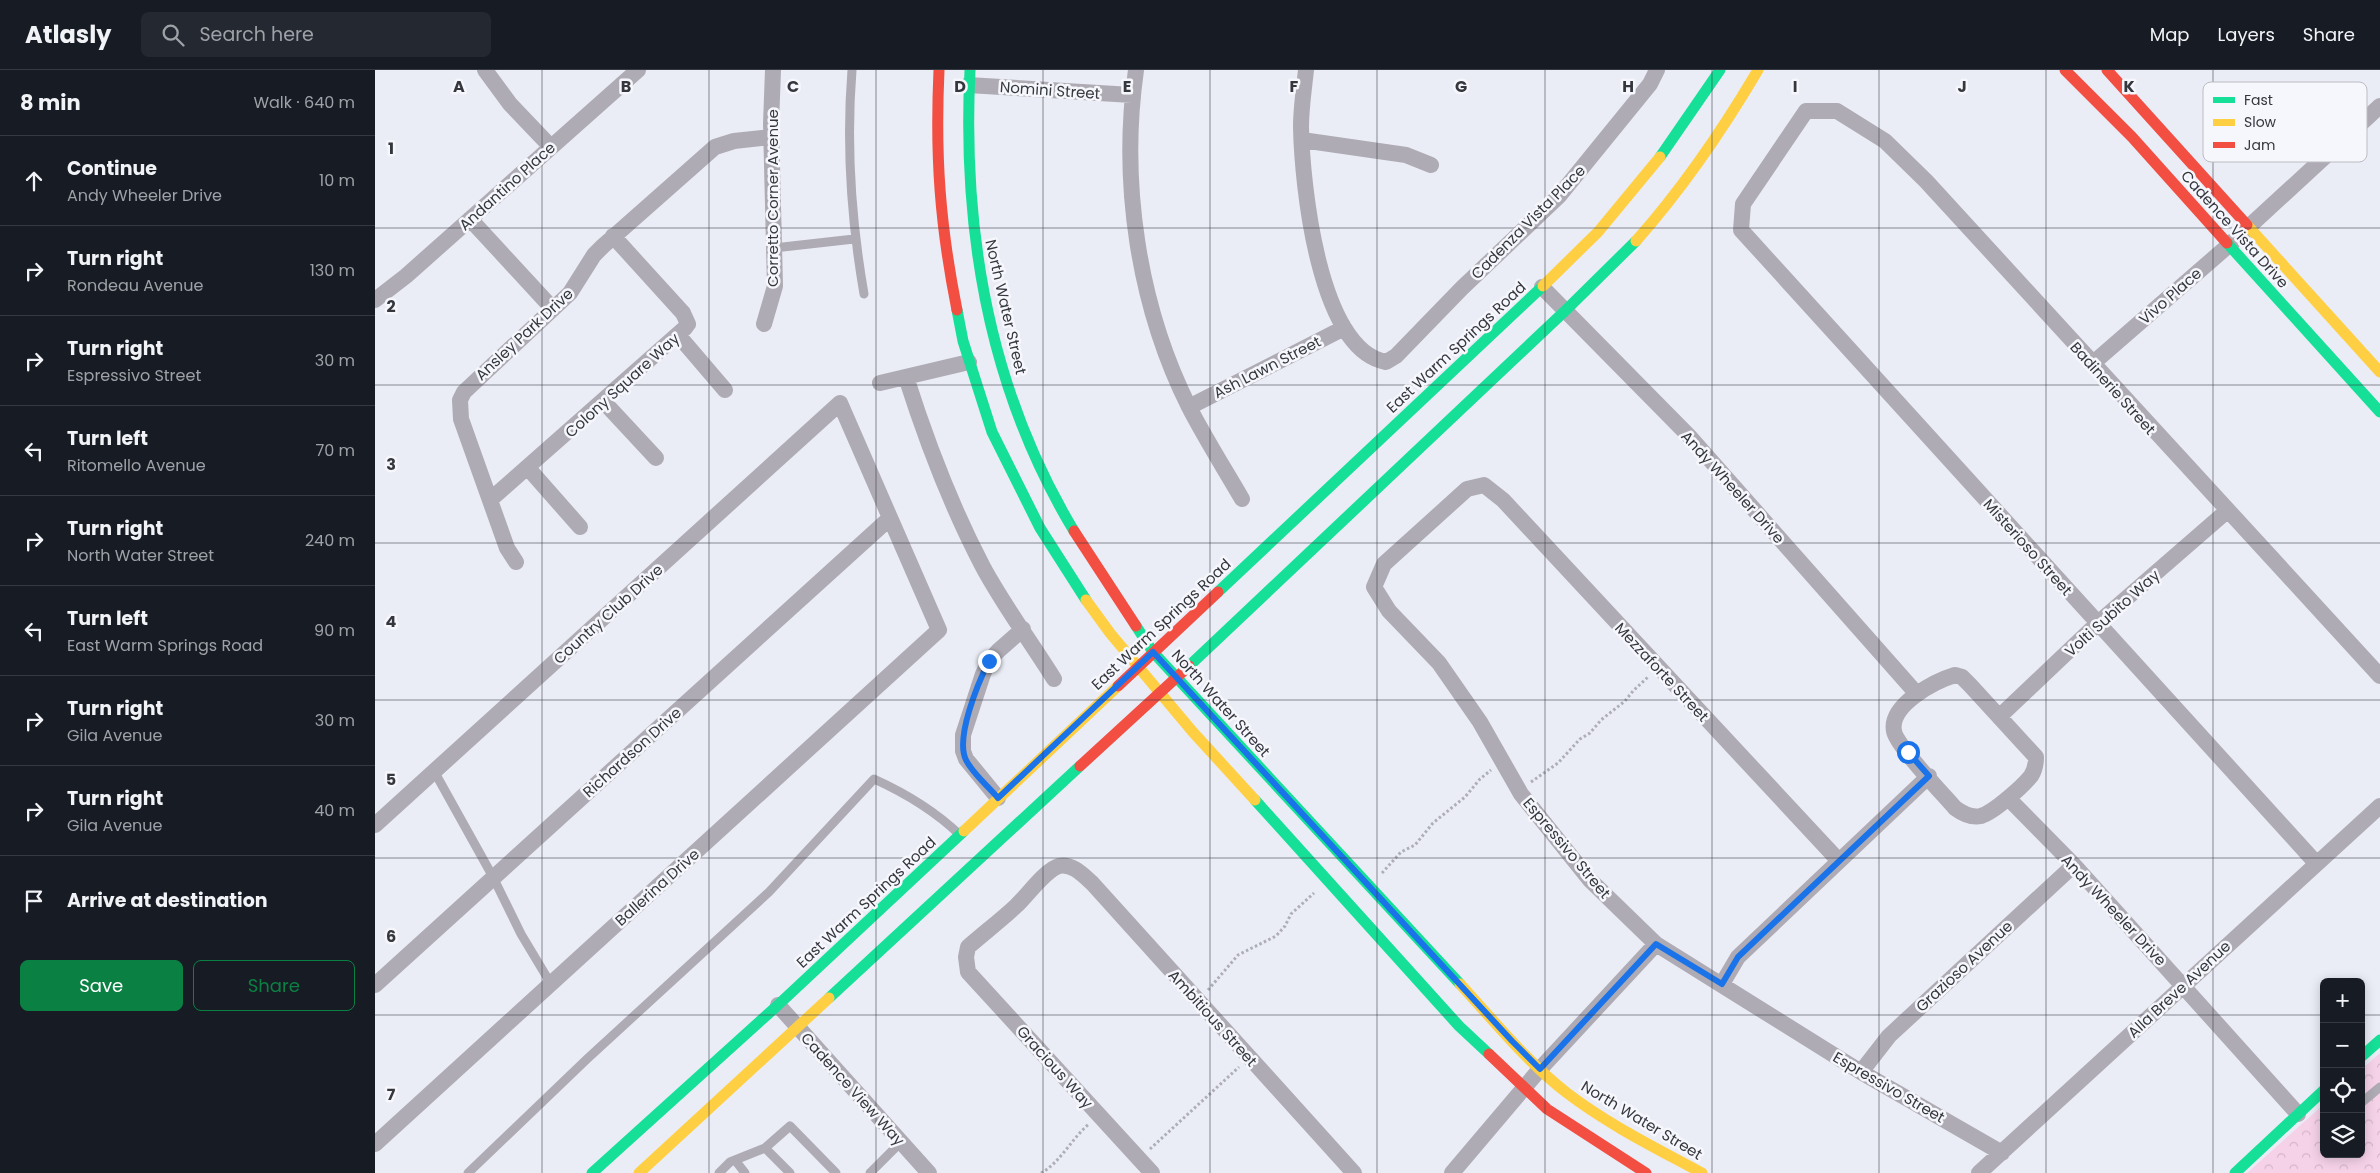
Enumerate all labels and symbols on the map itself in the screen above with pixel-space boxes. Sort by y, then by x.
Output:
text: A [453,75,465,98]
text: B [621,75,631,98]
text: C [787,75,799,98]
text: D [954,75,966,98]
text: E [1123,75,1131,98]
text: F [1290,75,1299,98]
text: G [1455,75,1467,98]
text: H [1622,75,1634,98]
text: I [1793,75,1797,98]
text: J [1957,75,1967,98]
text: K [2123,75,2135,98]
street label: Nomini Street [999,76,1101,104]
legend [2203,82,2367,162]
text: Fast [2244,90,2273,110]
street label: Corretto Corner Avenue [762,109,783,287]
text: Slow [2244,112,2277,132]
text: Jam [2244,135,2275,155]
text: 1 [388,137,394,160]
street label: Andantino Place [454,137,560,235]
street label: Cadenza Vista Place [1466,160,1590,284]
street label: Cadence Vista Drive [2176,165,2294,293]
street label: North Water Street [980,237,1032,377]
street label: Vivo Place [2134,263,2206,329]
street label: East Warm Springs Road [1382,277,1530,417]
street label: Ansley Park Drive [470,283,578,385]
text: 2 [386,295,396,318]
street label: Colony Square Way [560,328,684,442]
street label: Ash Lawn Street [1210,331,1324,403]
street label: Badinerie Street [2066,337,2160,439]
street label: Andy Wheeler Drive [1677,426,1789,548]
text: 3 [386,453,396,476]
street label: Misterioso Street [1979,494,2077,600]
street label: East Warm Springs Road [1087,554,1235,694]
street label: Country Club Drive [549,559,667,669]
street label: Volti Subito Way [2060,564,2164,661]
text: 4 [386,610,397,633]
street label: Mezzaforte Street [1610,618,1714,726]
street label: North Water Street [1167,645,1275,761]
route end [978,650,1001,673]
street label: Richardson Drive [578,702,686,802]
route start [1897,741,1920,764]
text: 5 [386,768,396,791]
street label: Espressivo Street [1519,793,1615,903]
street label: East Warm Springs Road [792,832,940,972]
street label: Ballerina Drive [610,844,704,930]
street label: Andy Wheeler Drive [2057,850,2171,970]
street label: Grazioso Avenue [1911,916,2017,1016]
text: 6 [386,925,396,948]
street label: Alla Breve Avenue [2123,936,2235,1042]
street label: Ambitious Street [1164,965,1262,1071]
street label: Gracious Way [1012,1021,1098,1113]
street label: Cadence View Way [796,1028,910,1151]
street label: Espressivo Street [1829,1046,1949,1128]
street label: North Water Street [1578,1075,1706,1165]
text: 7 [387,1083,396,1106]

